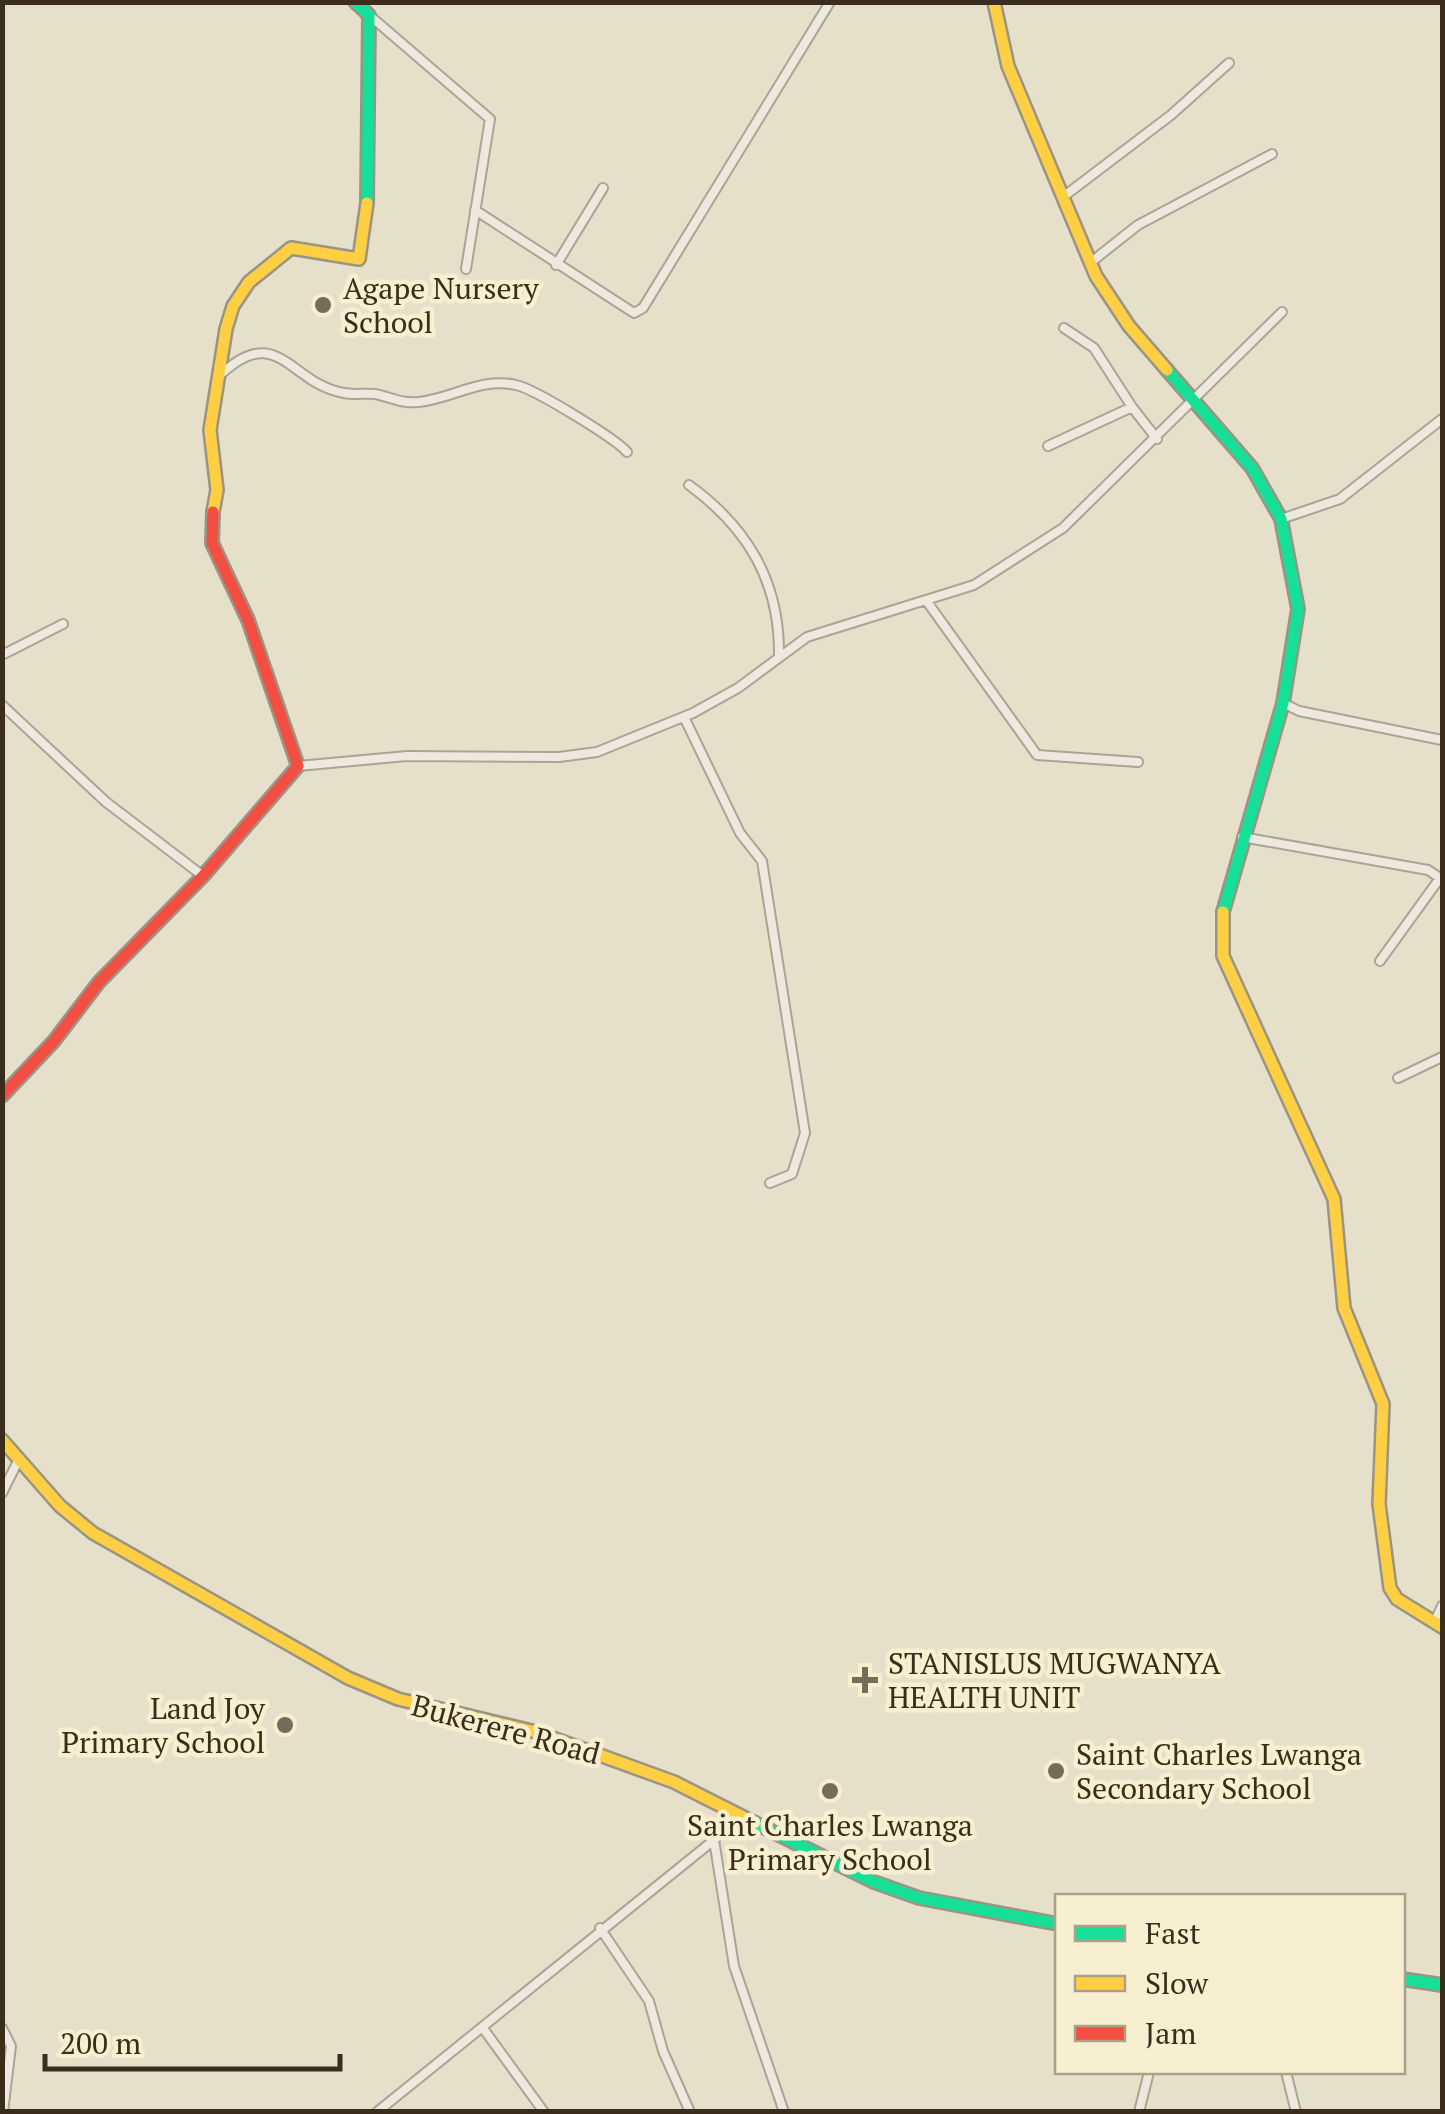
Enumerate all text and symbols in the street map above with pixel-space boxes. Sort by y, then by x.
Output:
place label: Agape Nursery School [343,268,540,342]
marker: Agape Nursery School [312,294,334,316]
place label: STANISLUS MUGWANYA HEALTH UNIT [888,1643,1221,1717]
marker: STANISLUS MUGWANYA HEALTH UNIT [852,1667,878,1693]
street label: Bukerere Road [407,1685,605,1773]
place label: Land Joy Primary School [61,1688,266,1762]
marker: Land Joy Primary School [274,1714,296,1736]
place label: Saint Charles Lwanga Secondary School [1076,1734,1362,1808]
marker: Saint Charles Lwanga Secondary School [1045,1760,1067,1782]
marker: Saint Charles Lwanga Primary School [819,1780,841,1802]
place label: Saint Charles Lwanga Primary School [687,1805,973,1879]
legend [1055,1894,1405,2074]
text: Fast [1145,1913,1201,1953]
text: Slow [1145,1963,1209,2003]
scale bar [45,2009,340,2071]
text: Jam [1145,2013,1196,2053]
text: 200 m [60,2023,141,2063]

